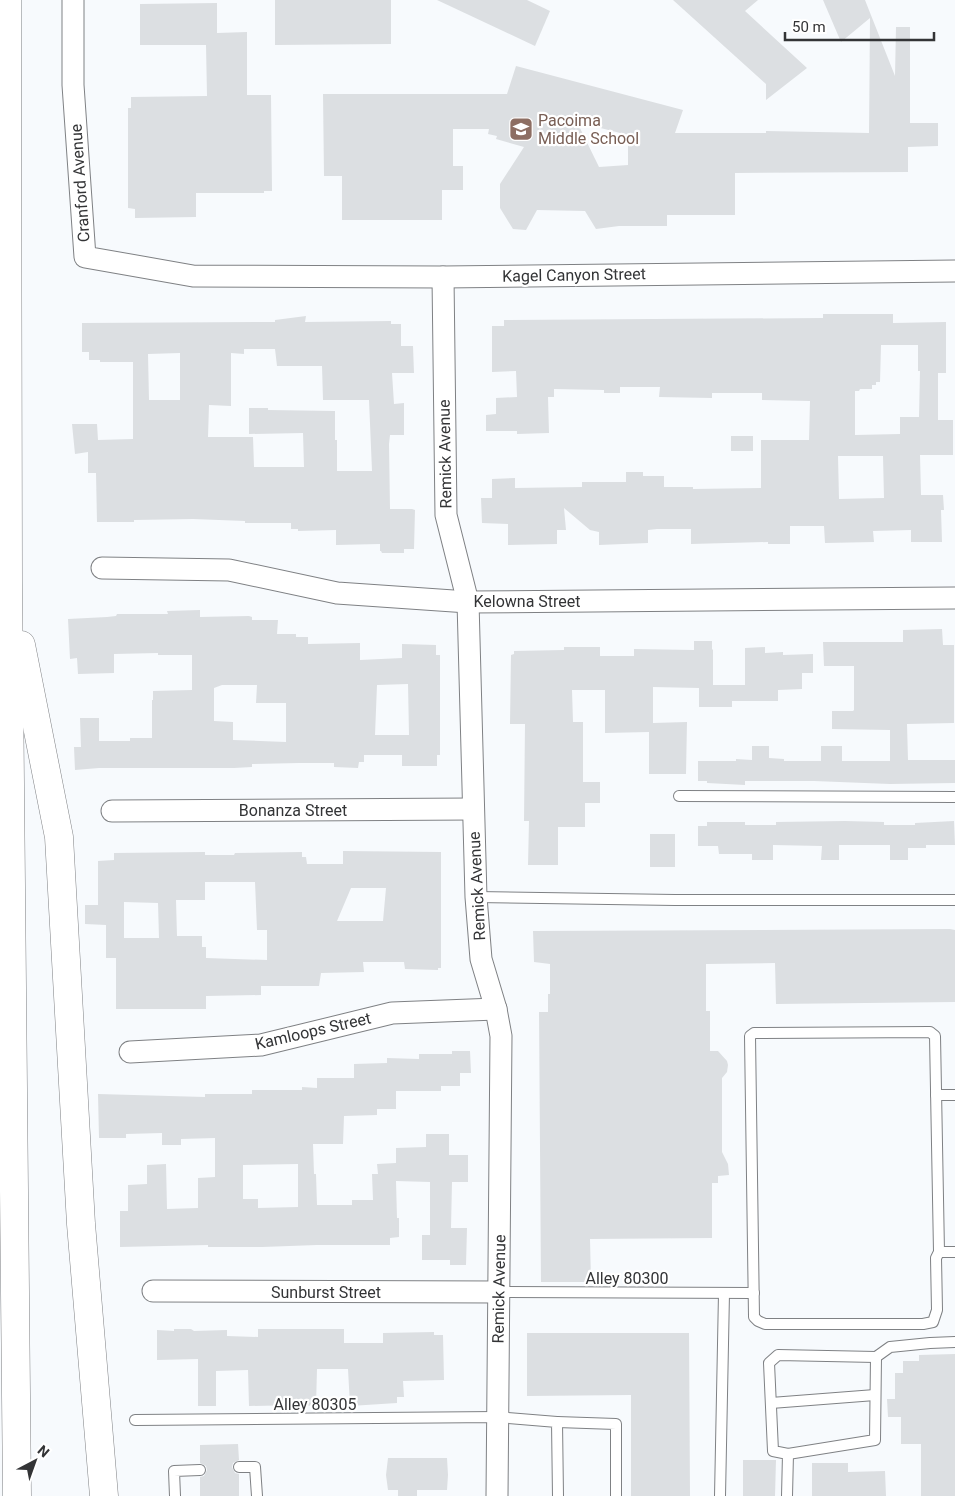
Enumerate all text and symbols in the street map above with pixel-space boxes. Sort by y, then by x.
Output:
scale bar [785,10,934,42]
text: 50 m [792,18,826,36]
place label: Pacoima Middle School [538,111,639,148]
school or university icon: Pacoima Middle School [508,116,534,142]
street label: Cranford Avenue [66,123,94,243]
street label: Kagel Canyon Street [502,264,646,286]
street label: Remick Avenue [435,399,455,509]
street label: Kelowna Street [473,592,581,611]
street label: Bonanza Street [239,801,347,820]
street label: Remick Avenue [465,831,489,941]
street label: Kamloops Street [253,1008,373,1054]
street label: Remick Avenue [489,1234,509,1344]
street label: Alley 80300 [585,1269,669,1288]
street label: Sunburst Street [271,1283,381,1302]
street label: Alley 80305 [273,1395,357,1414]
north arrow [10,1436,60,1486]
text: N [35,1442,53,1460]

